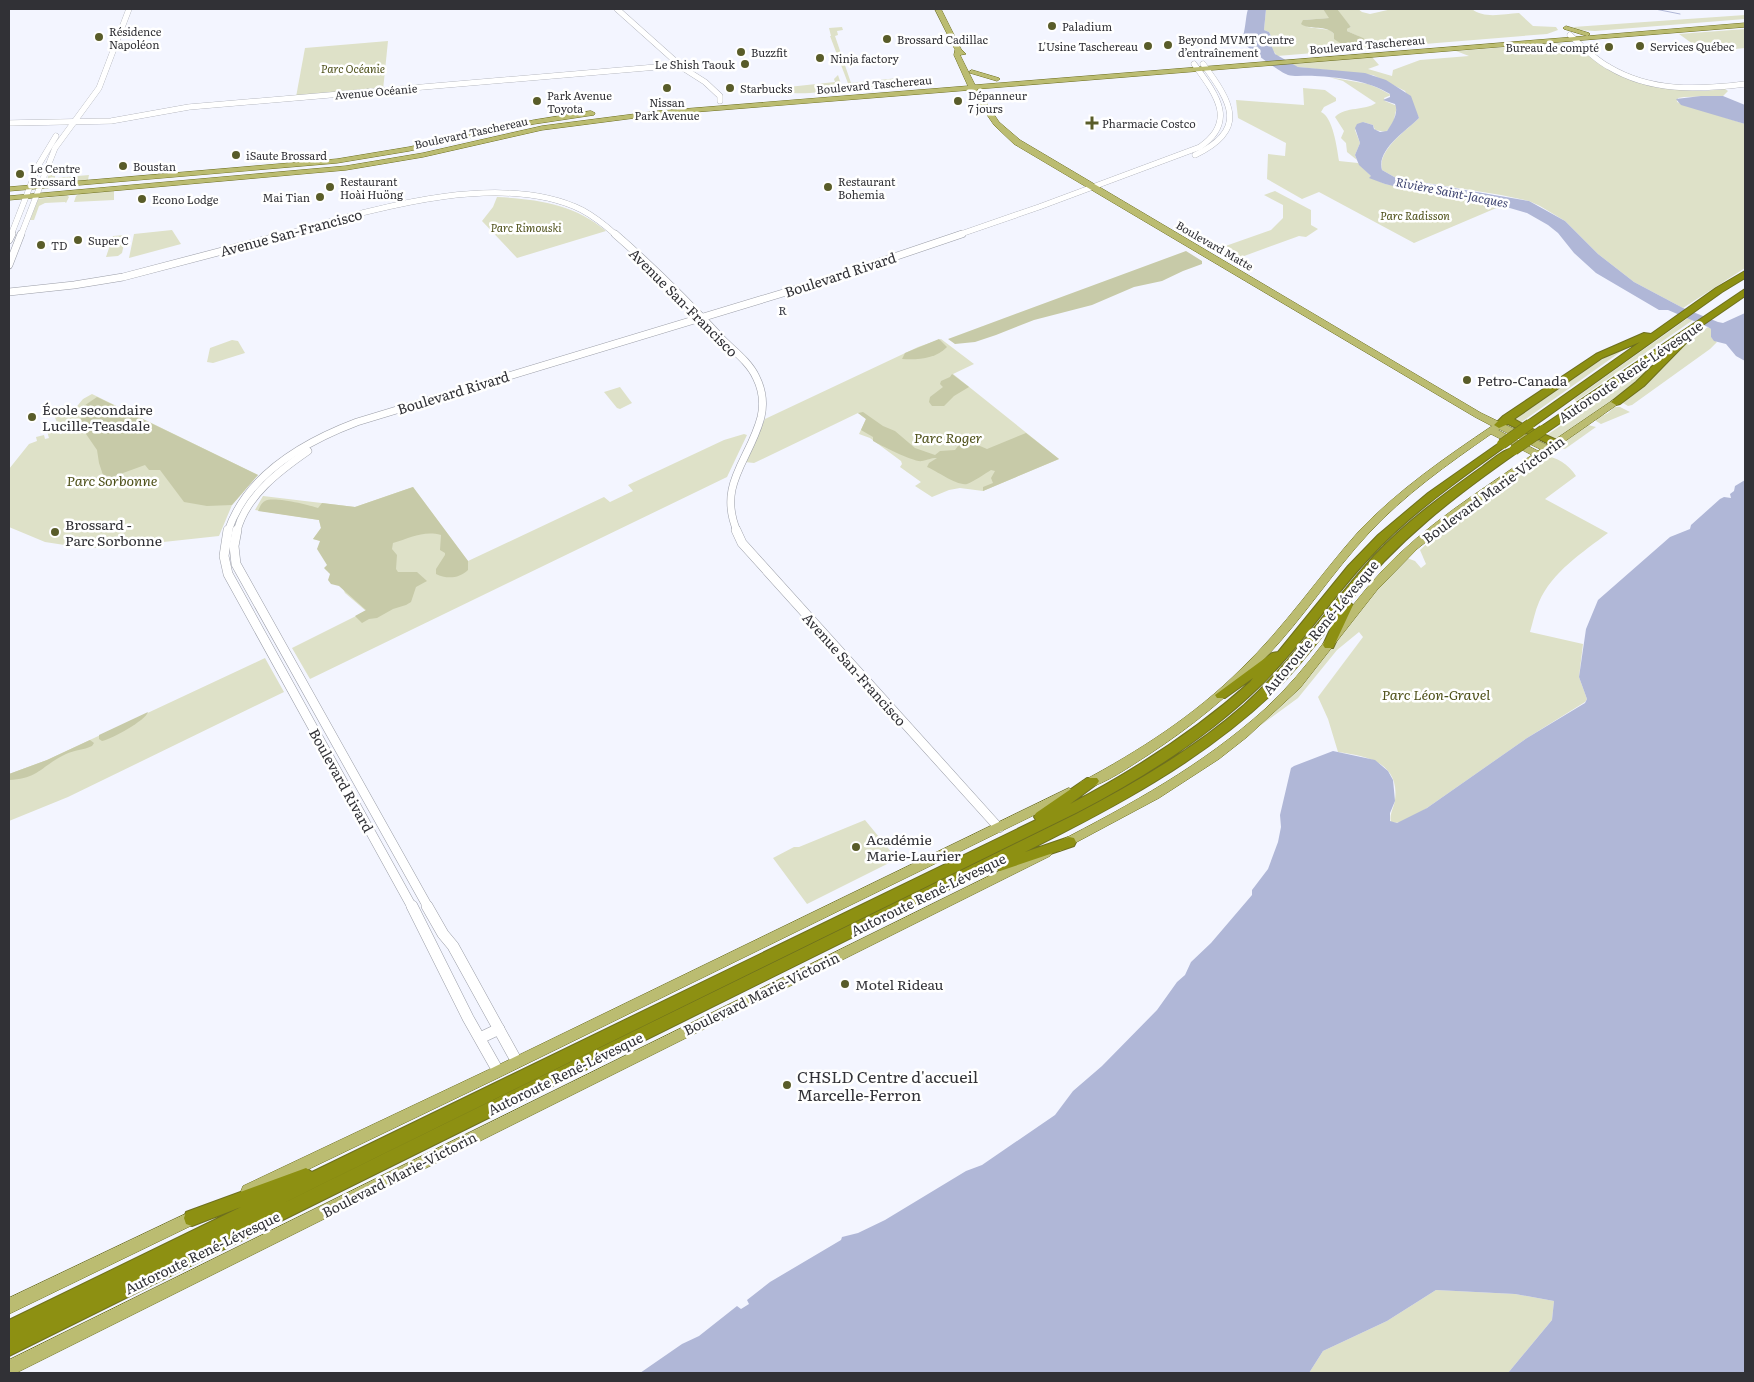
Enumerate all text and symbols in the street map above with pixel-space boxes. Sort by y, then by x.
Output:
place label: Paladium [1062,18,1112,34]
marker: Paladium [1046,20,1058,32]
place label: Résidence Napoléon [109,23,162,52]
marker: Résidence Napoléon [93,31,105,43]
place label: Brossard Cadillac [897,31,988,47]
place label: Beyond MVMT Centre d’entraînement [1178,31,1295,60]
street label: Boulevard Taschereau [1309,31,1425,57]
marker: Brossard Cadillac [881,33,893,45]
place label: L'Usine Taschereau [1038,38,1138,54]
place label: Services Québec [1650,38,1735,54]
marker: Beyond MVMT Centre d’entraînement [1162,39,1174,51]
place label: Bureau de compté [1506,39,1599,55]
marker: L'Usine Taschereau [1142,40,1154,52]
marker: Services Québec [1634,40,1646,52]
marker: Bureau de compté [1603,41,1615,53]
place label: Buzzfit [751,44,788,60]
marker: Buzzfit [735,46,747,58]
place label: Ninja factory [830,50,899,66]
marker: Ninja factory [814,52,826,64]
place label: Le Shish Taouk [655,56,735,72]
marker: Le Shish Taouk [739,58,751,70]
park label: Parc Océanie [321,60,385,76]
street label: Boulevard Taschereau [816,71,932,97]
street label: Avenue Océanie [334,79,418,103]
place label: Starbucks [740,80,792,96]
marker: Nissan Park Avenue [661,82,673,94]
marker: Starbucks [724,82,736,94]
place label: Park Avenue Toyota [547,87,612,116]
place label: Dépanneur 7 jours [968,87,1028,116]
place label: Nissan Park Avenue [635,94,700,123]
marker: Park Avenue Toyota [531,95,543,107]
marker: Dépanneur 7 jours [952,95,964,107]
street label: Boulevard Taschereau [413,112,529,152]
place label: Pharmacie Costco [1102,115,1196,131]
marker: Pharmacie Costco [1086,117,1098,129]
place label: iSaute Brossard [246,147,327,163]
marker: iSaute Brossard [230,149,242,161]
place label: Boustan [133,158,176,174]
place label: Le Centre Brossard [30,160,80,189]
marker: Boustan [117,160,129,172]
marker: Le Centre Brossard [14,168,26,180]
water label: Rivière Saint-Jacques [1394,172,1510,212]
place label: Restaurant Hoài Huöng [340,173,404,202]
place label: Restaurant Bohemia [838,173,896,202]
marker: Restaurant Hoài Huöng [324,181,336,193]
marker: Restaurant Bohemia [822,181,834,193]
place label: Mai Tian [263,189,310,205]
place label: Econo Lodge [152,191,219,207]
marker: Mai Tian [314,191,326,203]
marker: Econo Lodge [136,193,148,205]
street label: Avenue San-Francisco [218,203,364,261]
park label: Parc Radisson [1380,207,1450,223]
street label: Boulevard Matte [1173,216,1257,274]
park label: Parc Rimouski [490,219,562,235]
place label: Super C [88,232,129,248]
marker: Super C [72,234,84,246]
place label: TD [51,237,68,253]
marker: TD [35,239,47,251]
street label: Avenue San-Francisco [625,243,743,361]
street label: Boulevard Rivard [782,246,899,301]
district label: R [778,301,788,319]
street label: Autoroute René-Lévesque [1554,315,1706,427]
street label: Boulevard Rivard [395,365,512,419]
place label: Petro-Canada [1477,370,1568,390]
marker: Petro-Canada [1461,374,1473,386]
place label: École secondaire Lucille-Teasdale [42,399,153,435]
marker: École secondaire Lucille-Teasdale [26,411,38,423]
park label: Parc Roger [914,427,983,447]
street label: Boulevard Marie-Victorin [1418,431,1568,547]
park label: Parc Sorbonne [67,470,158,490]
place label: Brossard - Parc Sorbonne [65,514,162,550]
marker: Brossard - Parc Sorbonne [49,526,61,538]
street label: Autoroute René-Lévesque [1258,555,1382,699]
street label: Avenue San-Francisco [799,608,911,730]
park label: Parc Léon-Gravel [1382,684,1490,704]
street label: Boulevard Rivard [305,724,379,836]
place label: Académie Marie-Laurier [866,829,961,865]
marker: Académie Marie-Laurier [850,841,862,853]
street label: Autoroute René-Lévesque [847,848,1009,940]
street label: Boulevard Marie-Victorin [680,946,842,1040]
place label: Motel Rideau [855,974,944,994]
marker: Motel Rideau [839,978,851,990]
street label: Autoroute René-Lévesque [484,1027,646,1119]
place label: CHSLD Centre d'accueil Marcelle-Ferron [797,1064,978,1106]
marker: CHSLD Centre d'accueil Marcelle-Ferron [781,1079,793,1091]
street label: Boulevard Marie-Victorin [318,1126,480,1222]
street label: Autoroute René-Lévesque [121,1206,283,1298]

